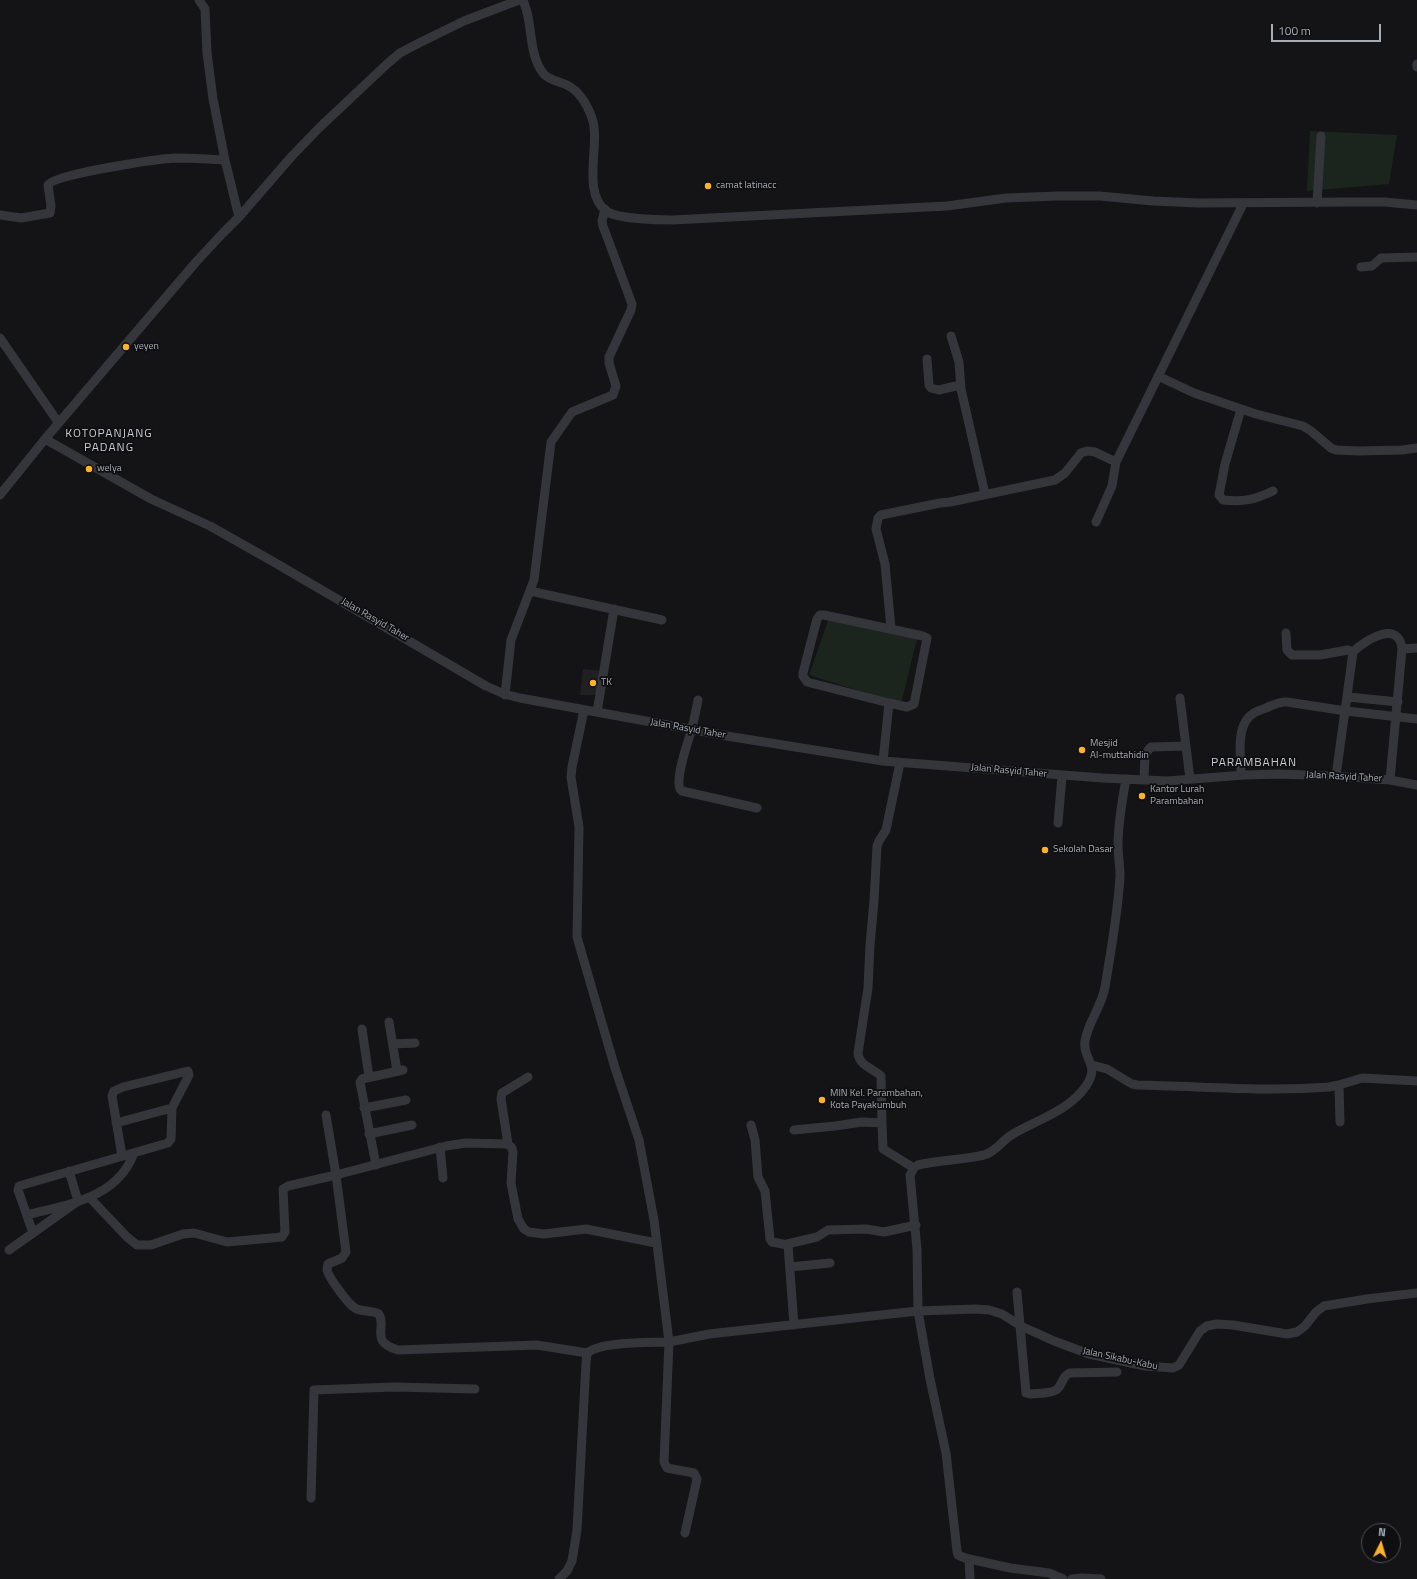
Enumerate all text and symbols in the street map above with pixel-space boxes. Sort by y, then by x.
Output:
scale bar [1273,16,1383,42]
text: 100 m [1278,21,1311,40]
place label: camat latinacc [716,180,777,192]
marker: camat latinacc [703,181,713,191]
place label: yeyen [134,341,159,353]
marker: yeyen [121,342,131,352]
district label: KOTOPANJANG PADANG [65,427,153,455]
place label: welya [97,463,122,475]
marker: welya [84,464,94,474]
street label: Jalan Rasyid Taher [339,596,411,644]
place label: TK [601,677,612,689]
marker: TK [588,678,598,688]
street label: Jalan Rasyid Taher [649,716,727,742]
place label: Mesjid Al-muttahidin [1090,738,1149,762]
marker: Mesjid Al-muttahidin [1077,745,1087,755]
district label: PARAMBAHAN [1211,756,1297,770]
street label: Jalan Rasyid Taher [970,762,1048,780]
street label: Jalan Rasyid Taher [1306,769,1382,785]
place label: Kantor Lurah Parambahan [1150,784,1204,808]
marker: Kantor Lurah Parambahan [1137,791,1147,801]
place label: Sekolah Dasar [1053,844,1113,856]
marker: Sekolah Dasar [1040,845,1050,855]
place label: MIN Kel. Parambahan, Kota Payakumbuh [830,1088,923,1112]
marker: MIN Kel. Parambahan, Kota Payakumbuh [817,1095,827,1105]
street label: Jalan Sikabu-Kabu [1081,1345,1159,1373]
north arrow [1361,1523,1401,1563]
text: N [1377,1524,1386,1540]

